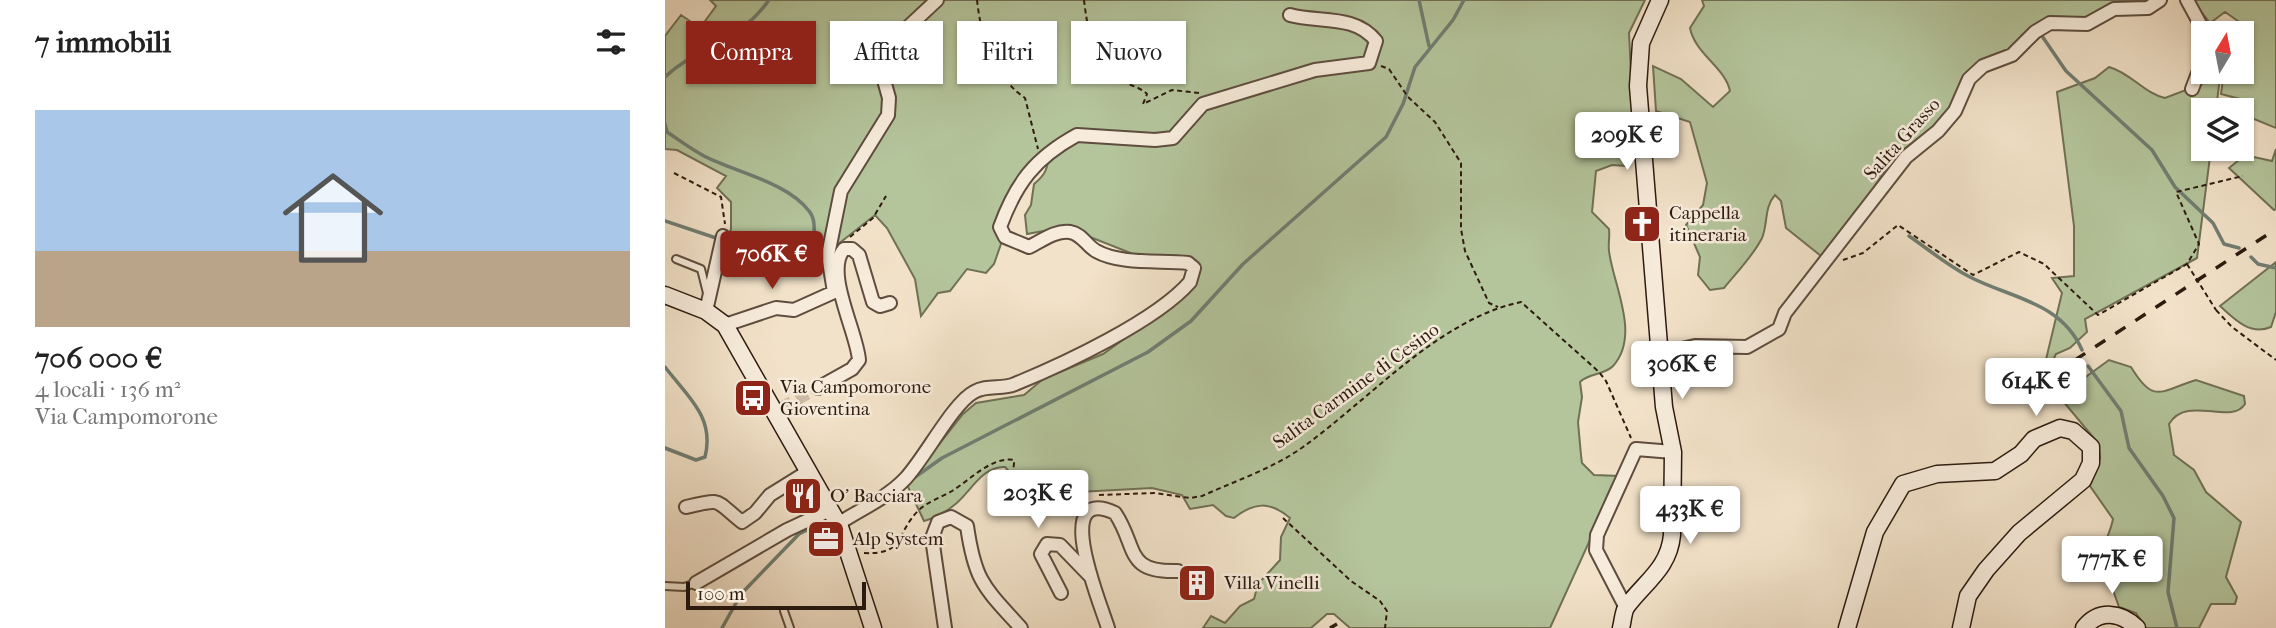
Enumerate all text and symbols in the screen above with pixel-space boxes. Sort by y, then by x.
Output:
chip: Compra [686,21,816,84]
chip: Affitta [830,21,943,84]
chip: Filtri [957,21,1057,84]
chip: Nuovo [1071,21,1186,84]
north arrow [2191,21,2254,84]
map controls [2191,21,2254,161]
icon: filters [592,23,630,61]
text: 7 immobili [35,25,171,60]
street label: Salita Grasso [1859,93,1945,185]
button: layers [2191,98,2254,161]
pin: 209K € [1570,113,1684,172]
text: 209K € [1591,121,1663,148]
icon: home [270,155,396,281]
place label: Cappella itineraria [1669,202,1747,246]
church icon: Cappella itineraria [1621,203,1663,245]
pin: 706K € [715,232,829,291]
text: 706K € [736,240,808,267]
street label: Salita Carmine di Cesino [1269,318,1444,454]
text: 706 000 € [35,341,163,376]
pin: 306K € [1625,342,1739,401]
text: 306K € [1647,350,1717,377]
pin: 614K € [1979,358,2093,418]
text: 614K € [2001,367,2071,394]
text: 4 locali · 136 m² [35,376,180,403]
place label: Via Campomorone Gioventina [779,376,931,420]
bus stop icon: Via Campomorone Gioventina [732,377,774,419]
text: Via Campomorone [35,403,218,430]
pin: 203K € [981,470,1095,530]
restaurant icon: O' Bacciara [782,475,824,517]
text: 203K € [1003,479,1073,506]
place label: O' Bacciara [830,485,923,507]
pin: 433K € [1633,486,1747,546]
text: 433K € [1656,495,1724,522]
office icon: Alp System [805,518,847,560]
place label: Alp System [852,528,944,550]
pin: 777K € [2055,536,2169,596]
text: 777K € [2078,545,2146,572]
building icon: Villa Vinelli [1176,562,1218,604]
place label: Villa Vinelli [1223,572,1320,594]
scale bar [686,579,866,611]
text: 100 m [697,583,745,605]

